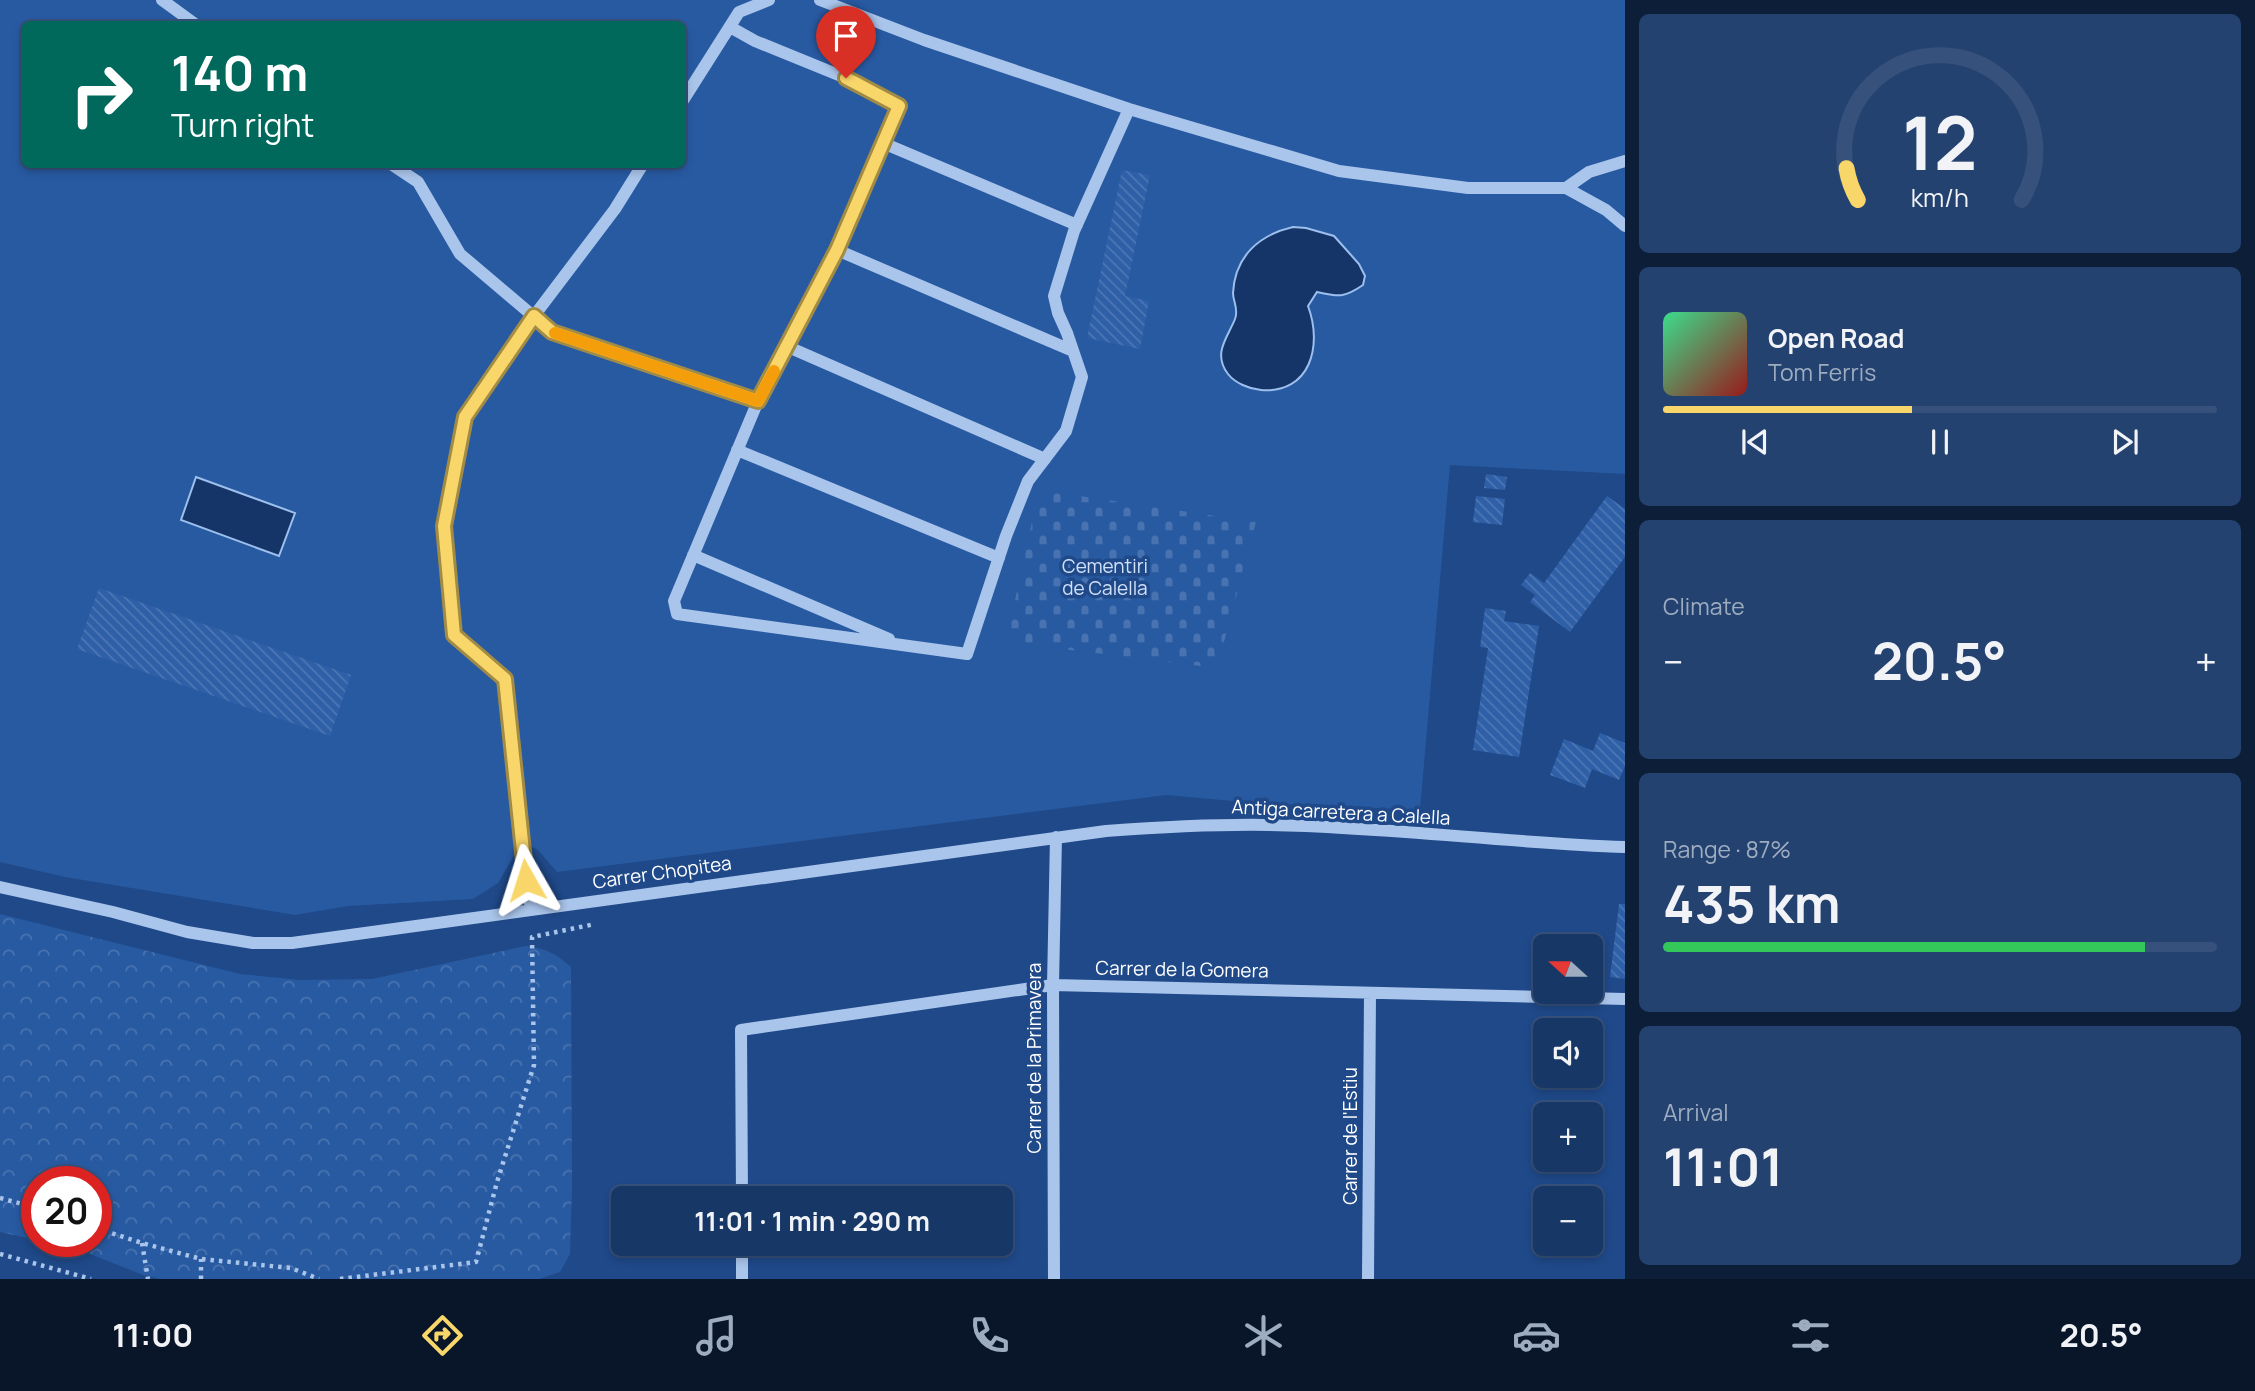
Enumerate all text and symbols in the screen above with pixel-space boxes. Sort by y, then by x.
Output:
pin [816,6,876,78]
icon: arrive [827,17,865,55]
text: 140 m [171,39,308,106]
icon: right [56,49,147,140]
text: 12 [1902,92,1978,192]
text: Turn right [171,103,314,147]
text: km/h [1911,179,1969,214]
text: Open Road [1768,320,1904,356]
text: Tom Ferris [1768,356,1876,388]
icon: previous [1736,423,1774,461]
icon: pause [1921,423,1959,461]
icon: next [2106,423,2144,461]
park label: Cementiri de Calella [1062,553,1148,601]
text: Climate [1663,590,1745,622]
text: 20.5° [1872,625,2007,696]
text: − [1663,635,1684,687]
text: + [2195,635,2217,687]
street label: Antiga carretera a Calella [1231,793,1451,831]
text: Range · 87% [1663,833,1791,865]
position arrow [489,843,563,917]
street label: Carrer Chopitea [591,849,733,895]
text: 435 km [1663,868,1840,939]
north arrow [1533,934,1603,1004]
map controls [1533,934,1603,1256]
street label: Carrer de la Gomera [1095,954,1269,984]
street label: Carrer de la Primavera [1021,963,1047,1153]
button: sound [1533,1018,1603,1088]
street label: Carrer de l'Estiu [1337,1067,1363,1205]
text: Arrival [1663,1096,1729,1128]
button: + [1533,1102,1603,1172]
text: 11:01 [1663,1131,1783,1202]
speed limit sign: 20 [21,1166,112,1257]
button: − [1533,1186,1603,1256]
text: 11:01 · 1 min · 290 m [694,1203,930,1239]
icon: directions [418,1311,467,1360]
icon: music [692,1311,741,1360]
icon: phone [965,1311,1014,1360]
icon: climate [1239,1311,1288,1360]
icon: car [1512,1311,1561,1360]
icon: filters [1786,1311,1835,1360]
text: 11:00 [112,1313,193,1357]
text: 20.5° [2060,1313,2143,1357]

